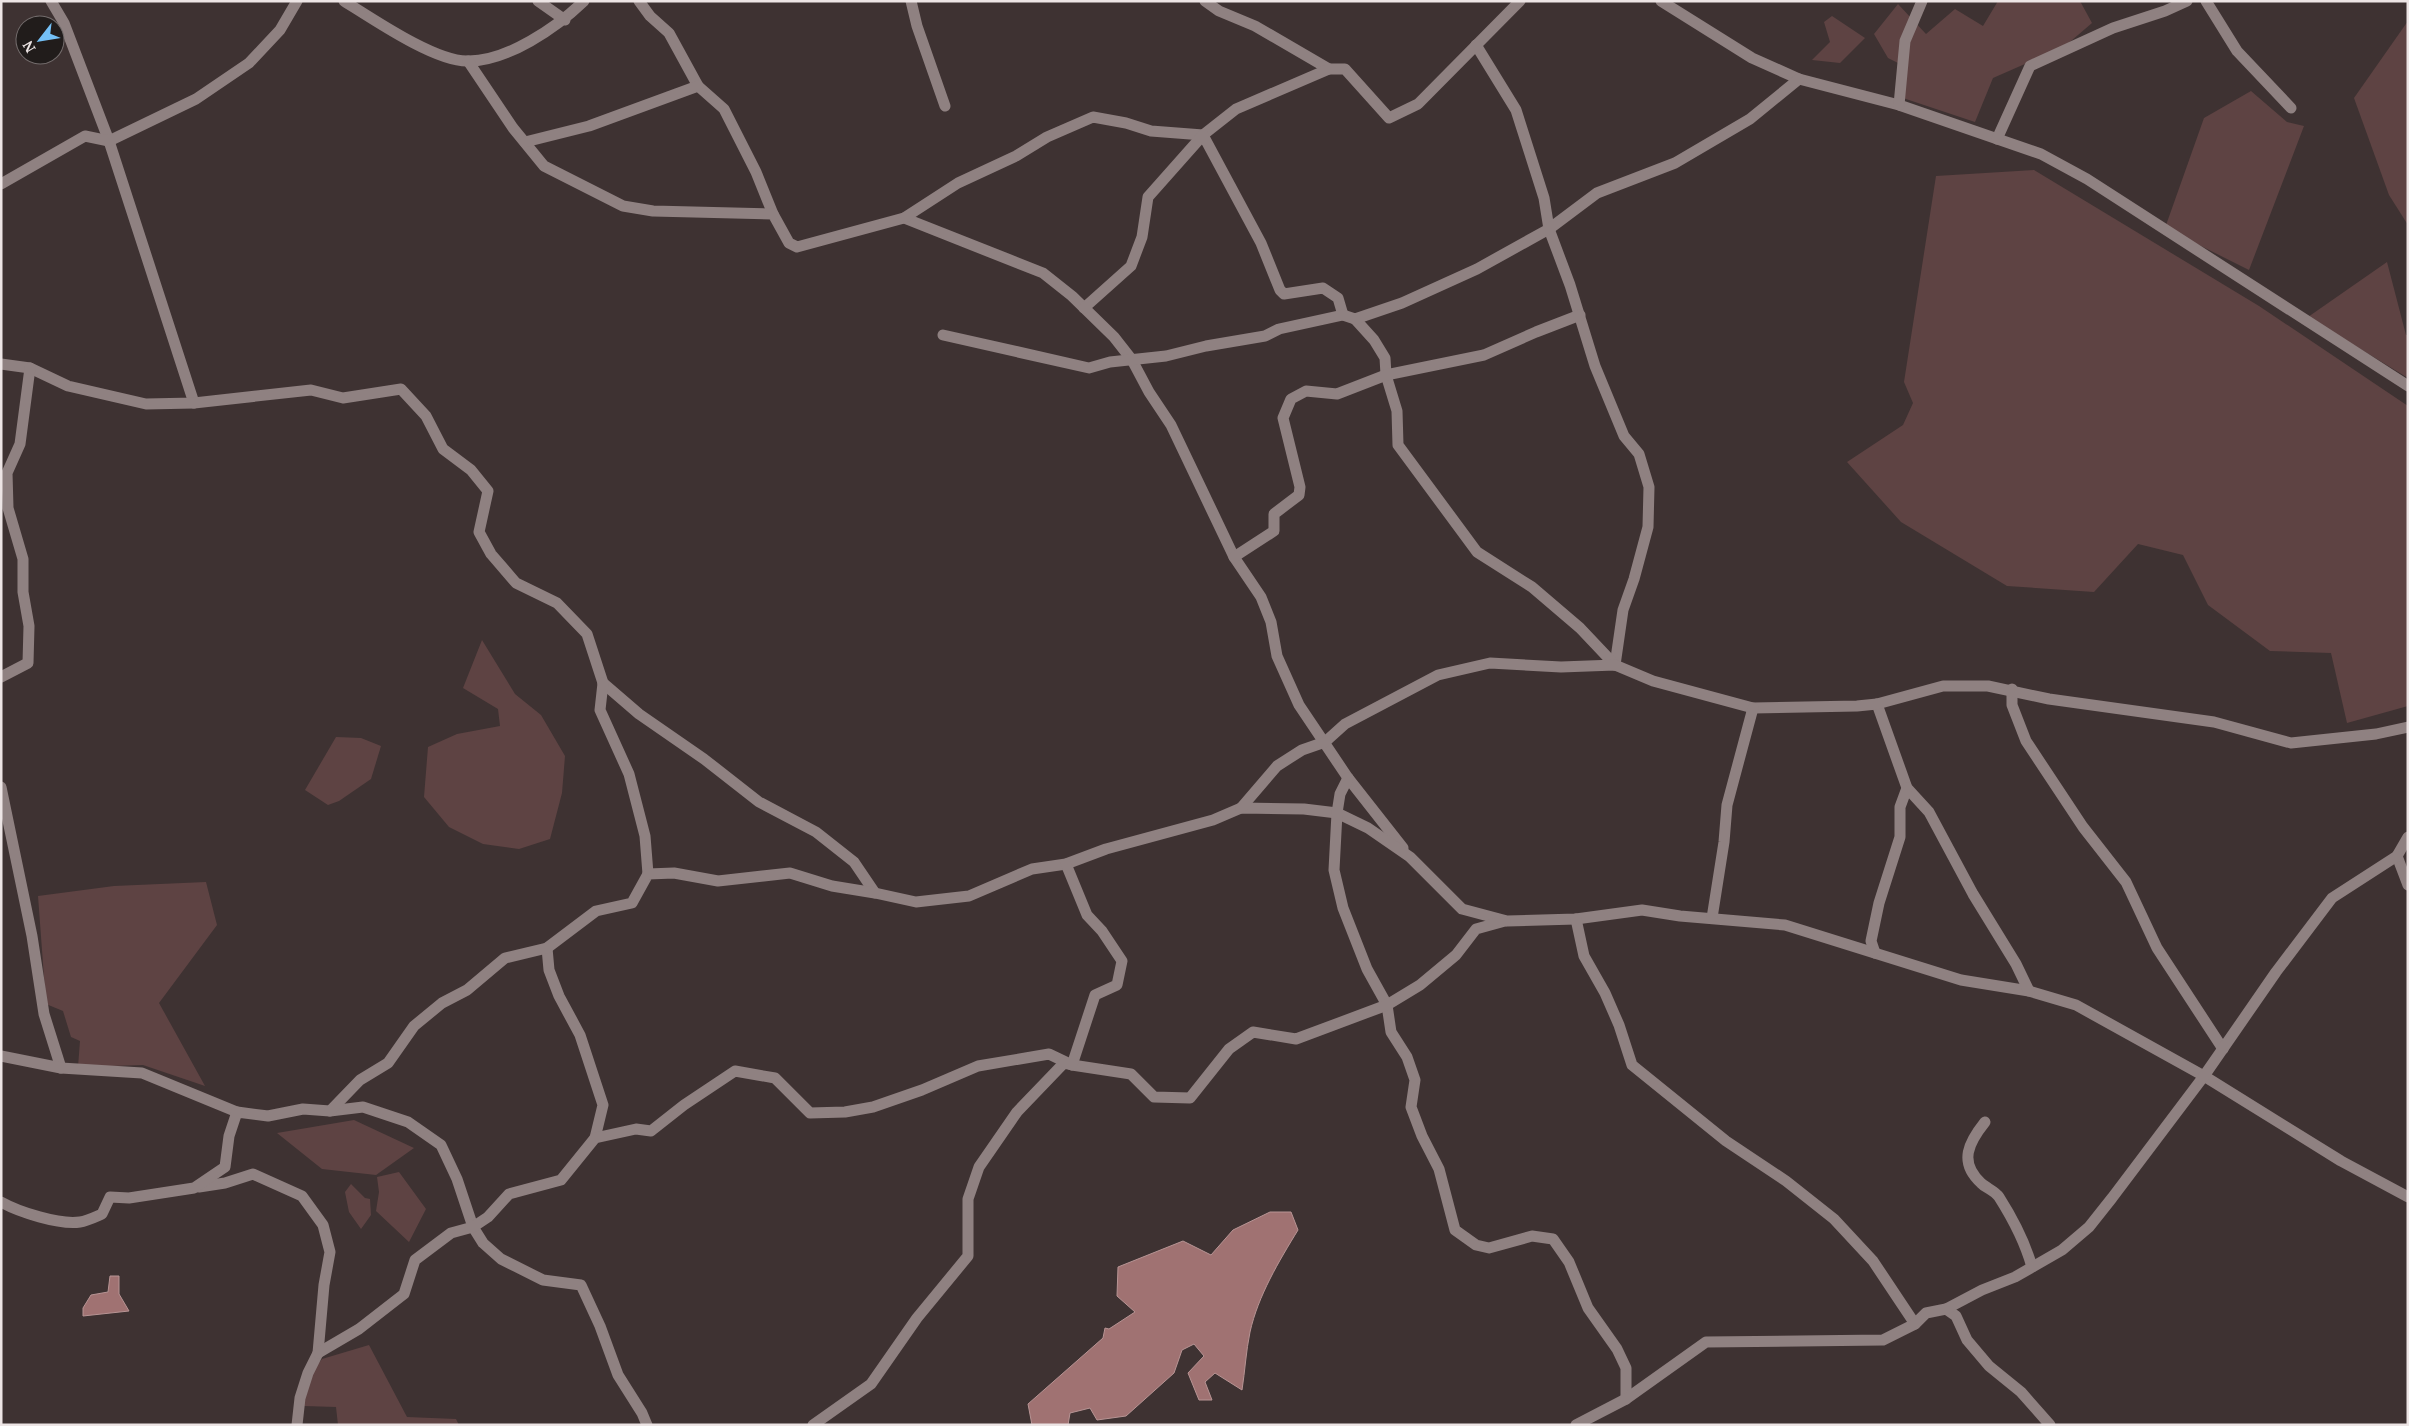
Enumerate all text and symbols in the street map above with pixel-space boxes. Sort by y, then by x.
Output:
north arrow [15,15,65,65]
text: N [17,37,39,56]

